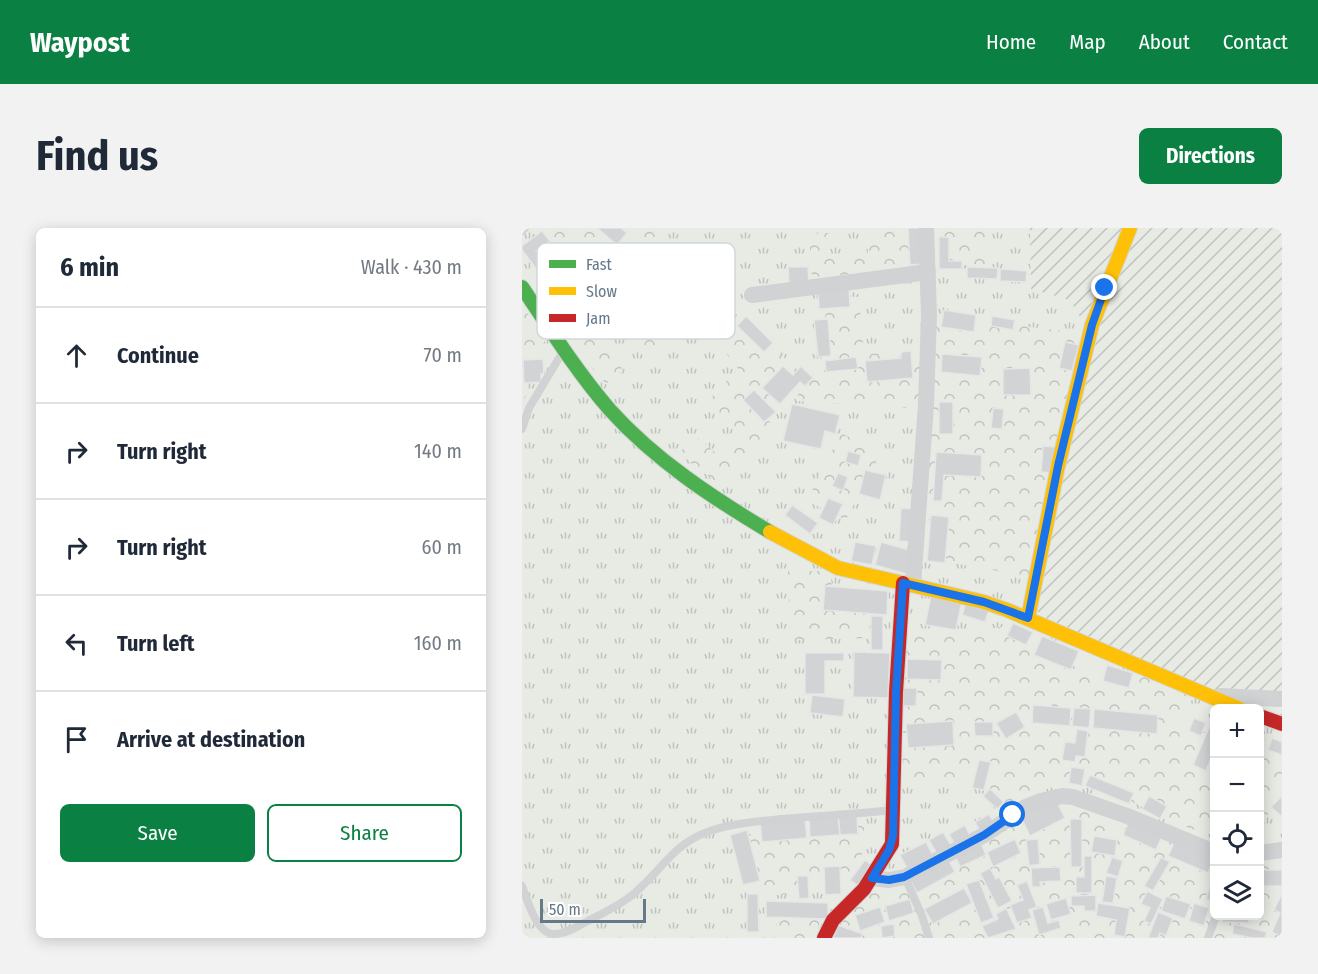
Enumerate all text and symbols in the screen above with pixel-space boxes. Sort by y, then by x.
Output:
text: Waypost [30,26,130,59]
text: Home [986,29,1036,55]
text: Map [1069,29,1106,55]
text: About [1139,29,1190,55]
text: Contact [1223,29,1288,55]
button: Directions [1139,128,1282,184]
text: Find us [36,131,158,181]
legend [537,243,735,339]
text: 6 min [60,252,119,283]
text: Walk · 430 m [361,255,462,279]
text: Fast [586,255,613,274]
route end [1091,274,1117,300]
text: Slow [586,282,617,301]
text: Jam [586,309,611,328]
icon: ahead [60,339,93,372]
text: Continue [117,342,199,369]
text: 70 m [424,343,462,367]
icon: right [60,435,93,468]
text: Turn right [117,438,206,465]
text: 140 m [414,439,462,463]
icon: right [60,531,93,564]
text: Turn right [117,534,206,561]
text: 60 m [422,535,462,559]
icon: left [60,627,93,660]
text: Turn left [117,630,195,657]
text: 160 m [414,631,462,655]
map controls [1210,704,1264,920]
button: + [1210,704,1264,758]
icon: arrive [60,723,93,756]
text: Arrive at destination [117,726,305,753]
button: − [1210,758,1264,812]
route start [999,801,1025,827]
button: Save [60,804,255,862]
button: Share [267,804,462,862]
button: locate [1210,812,1264,866]
button: layers [1210,866,1264,920]
scale bar [540,896,646,924]
text: 50 m [549,900,581,919]

